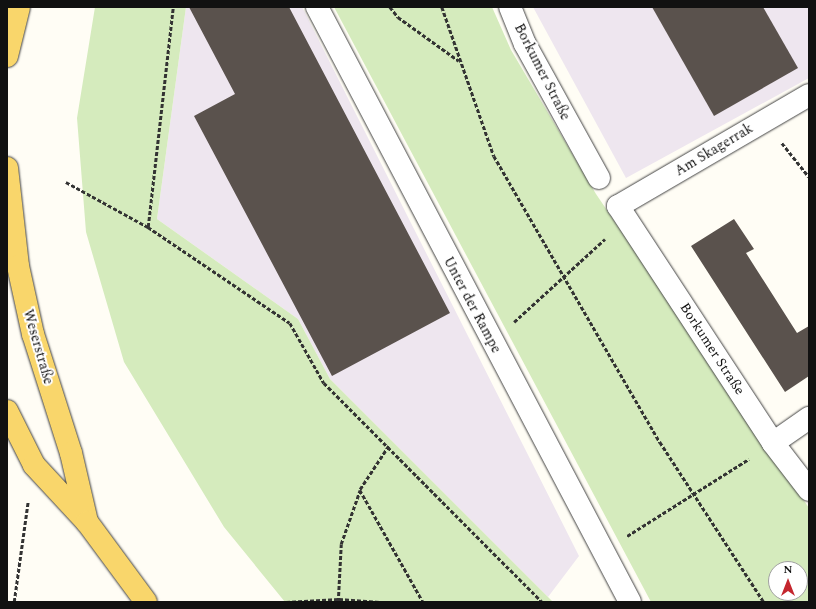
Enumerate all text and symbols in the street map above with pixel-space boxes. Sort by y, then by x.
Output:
street label: Borkumer Straße [510,21,574,123]
street label: Am Skagerrak [672,120,756,180]
street label: Unter der Rampe [440,254,504,356]
street label: Borkumer Straße [676,300,748,398]
street label: Weserstraße [19,307,57,387]
north arrow [768,561,808,601]
text: N [784,561,792,578]

